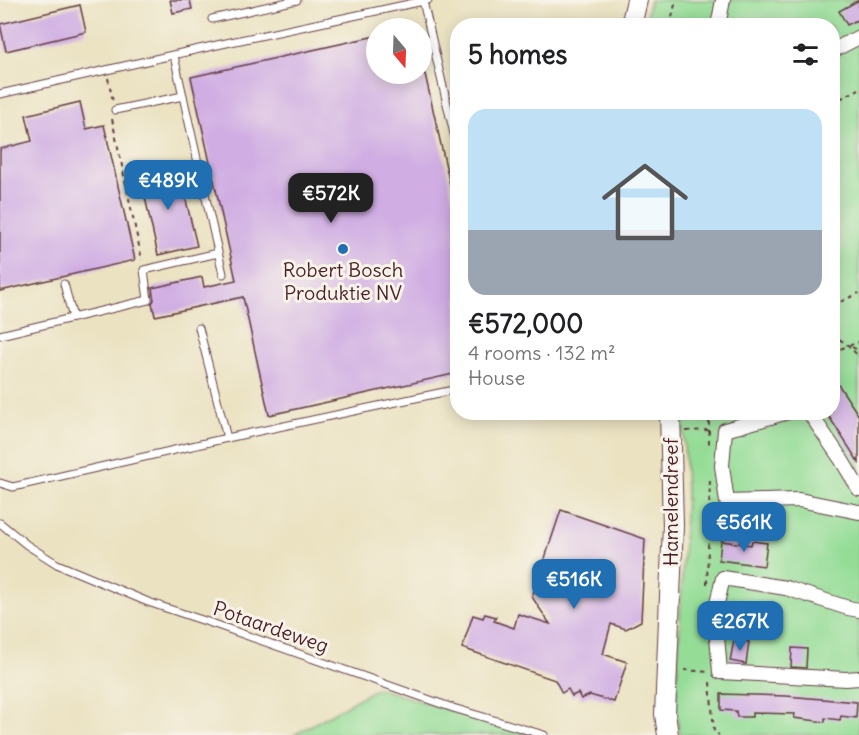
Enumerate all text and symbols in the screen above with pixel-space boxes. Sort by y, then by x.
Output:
north arrow [366,18,432,84]
map controls [366,18,432,84]
text: 5 homes [468,38,567,71]
icon: filters [789,38,822,71]
icon: home [591,148,699,256]
pin: €489K [126,160,210,211]
text: €489K [138,167,198,192]
pin: €572K [289,173,373,224]
text: €572K [302,180,360,205]
marker: Robert Bosch Produktie NV [336,242,350,256]
place label: Robert Bosch Produktie NV [283,257,403,305]
text: €572,000 [468,307,583,340]
text: 4 rooms · 132 m² [468,340,615,365]
text: House [468,365,525,390]
street label: Hamelendreef [658,437,683,566]
pin: €561K [702,502,786,553]
text: €561K [716,509,772,534]
pin: €516K [532,559,616,610]
text: €516K [546,566,602,591]
street label: Potaardeweg [210,595,332,658]
pin: €267K [698,601,782,652]
text: €267K [711,608,769,633]

